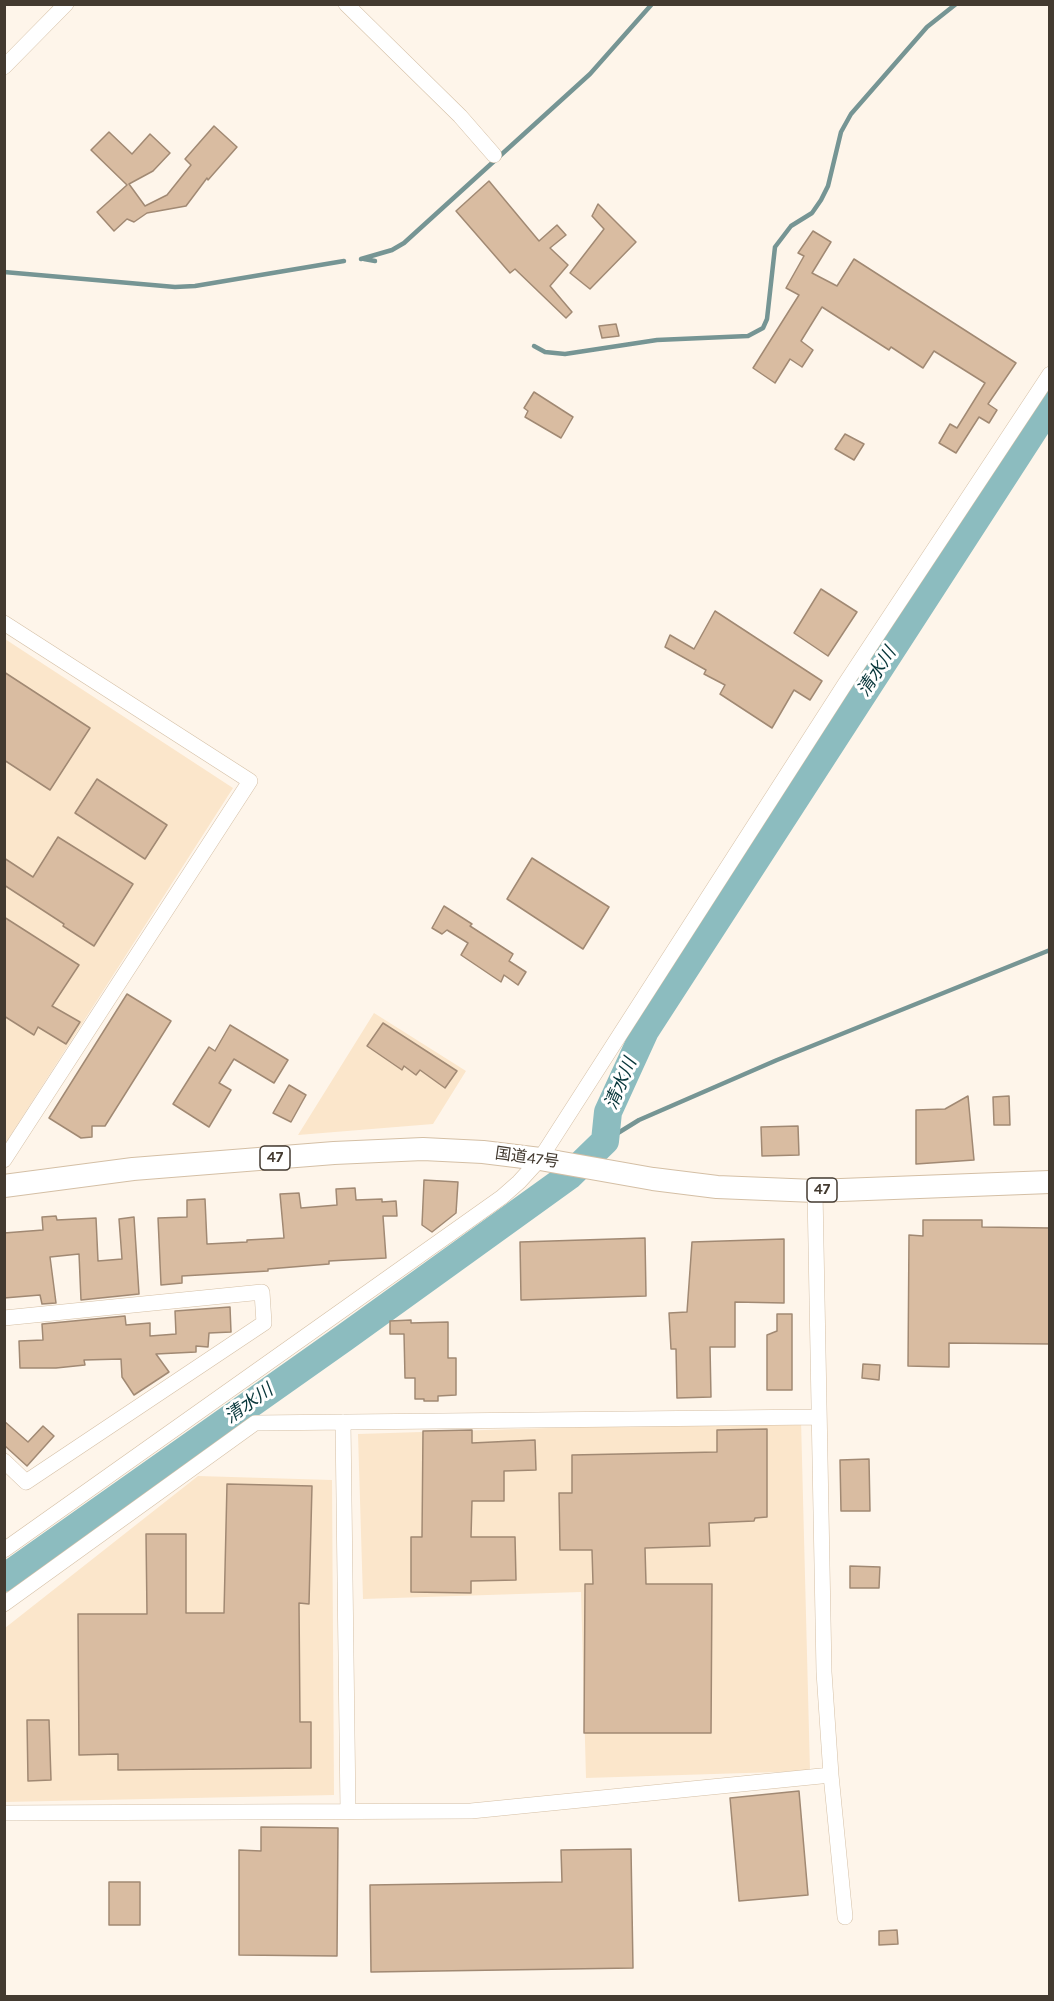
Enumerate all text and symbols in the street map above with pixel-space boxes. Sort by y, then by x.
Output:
water label: 清水川 [853,643,901,701]
water label: 清水川 [601,1055,641,1113]
street label: 国道47号 [494,1144,560,1172]
road number: 47 [260,1146,290,1170]
road number: 47 [807,1178,837,1202]
water label: 清水川 [221,1380,277,1428]

